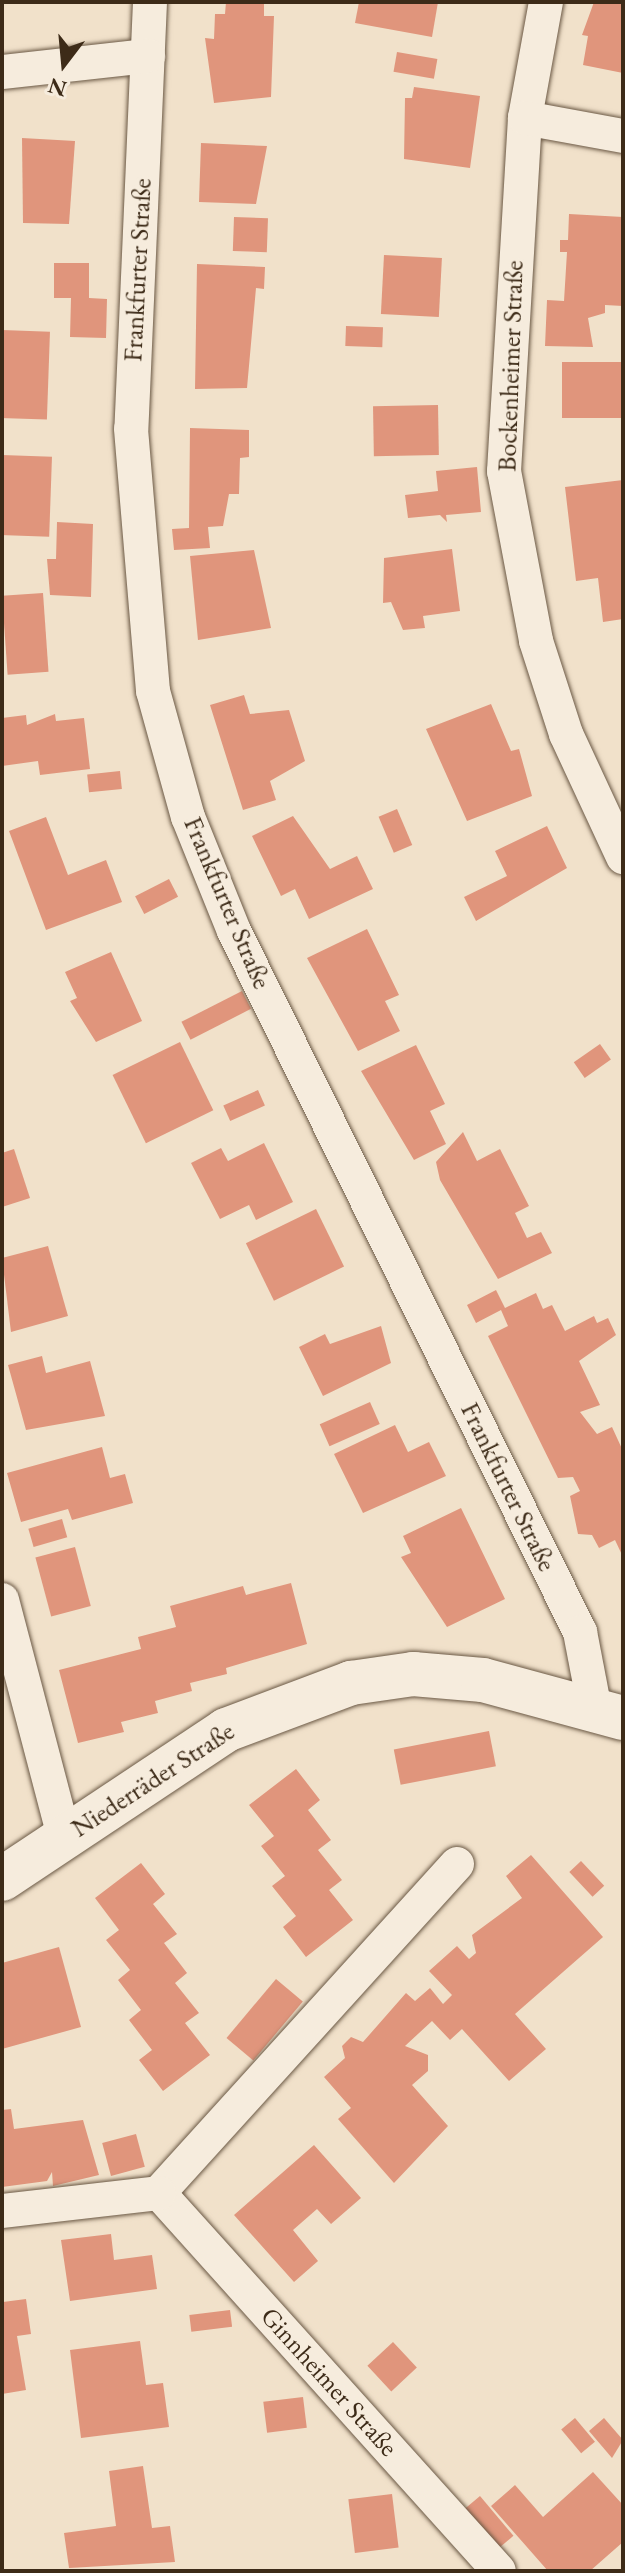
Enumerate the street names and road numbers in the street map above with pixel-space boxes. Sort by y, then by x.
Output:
street label: Frankfurter Straße [118,177,158,363]
street label: Bockenheimer Straße [492,260,530,472]
street label: Frankfurter Straße [177,812,277,994]
street label: Frankfurter Straße [454,1398,562,1576]
street label: Niederräder Straße [66,1716,240,1844]
street label: Ginnheimer Straße [254,2301,404,2463]

